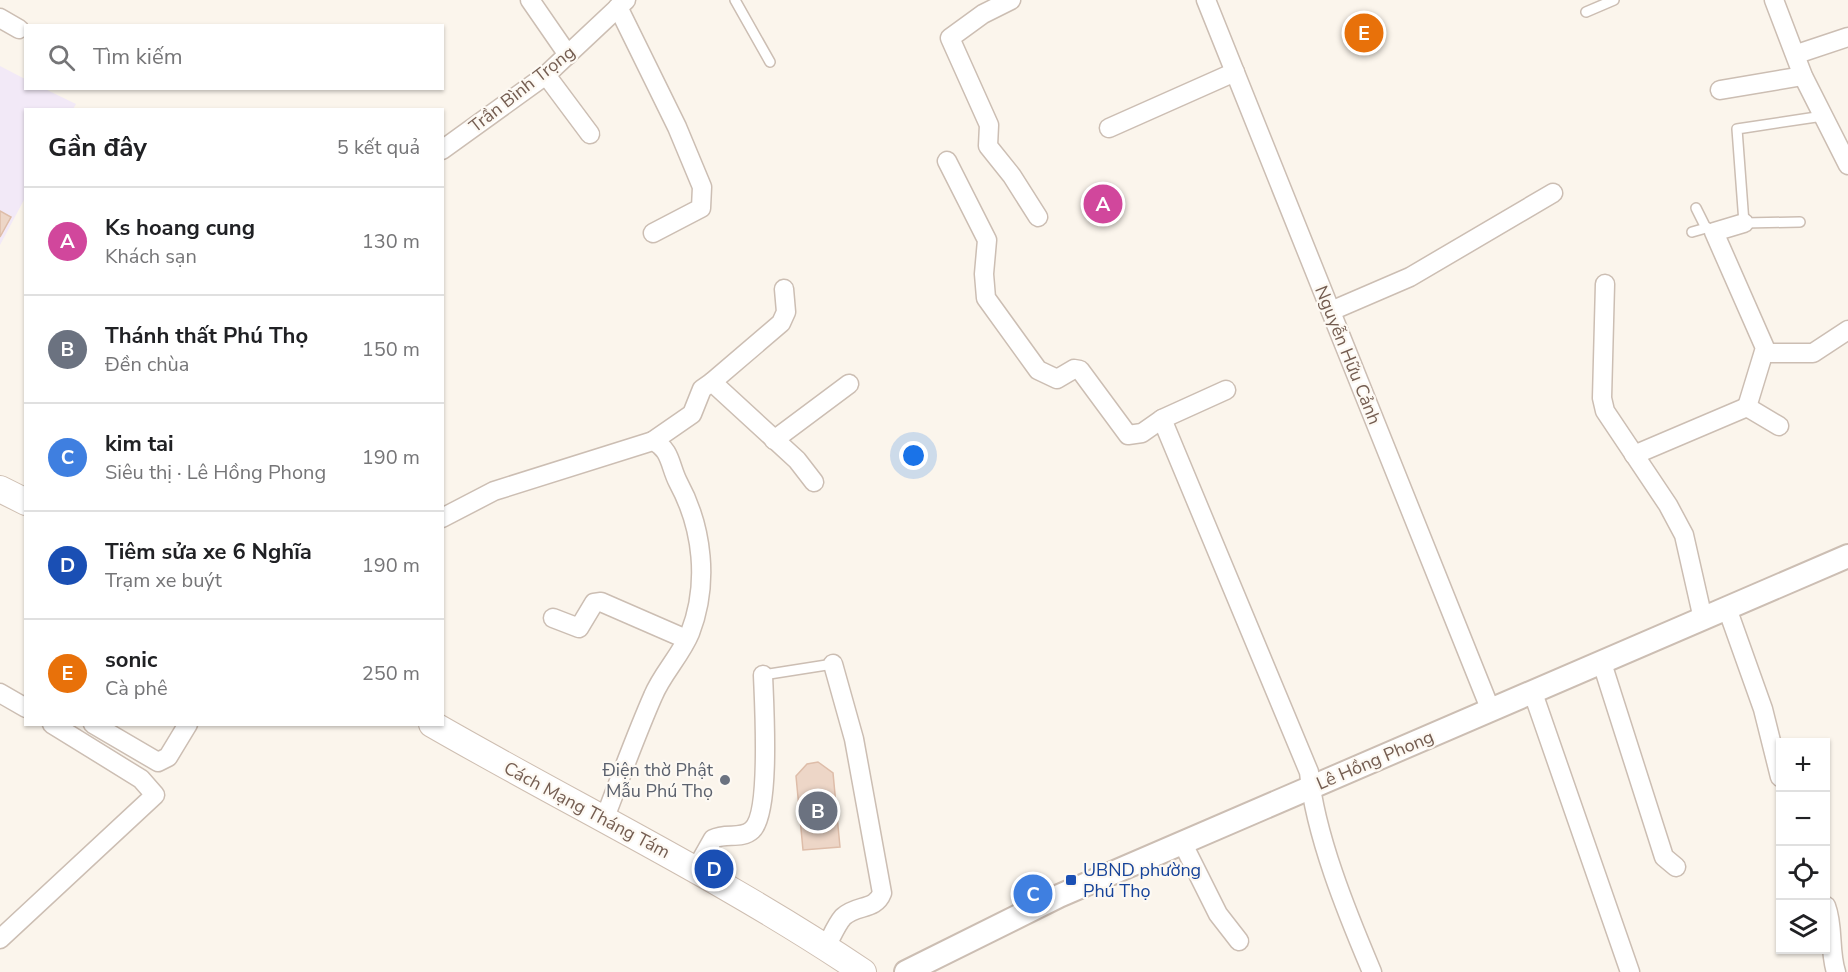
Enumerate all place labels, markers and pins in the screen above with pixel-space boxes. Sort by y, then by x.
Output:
pin: E [1344,10,1384,56]
pin: A [1084,182,1122,226]
place label: Điện thờ Phật Mẫu Phú Thọ [601,758,714,803]
marker: Điện thờ Phật Mẫu Phú Thọ [718,773,732,787]
pin: B [798,788,838,834]
pin: D [694,846,734,892]
place label: UBND phường Phú Thọ [1083,858,1201,903]
pin: C [1014,872,1052,916]
marker: UBND phường Phú Thọ [1064,873,1078,887]

